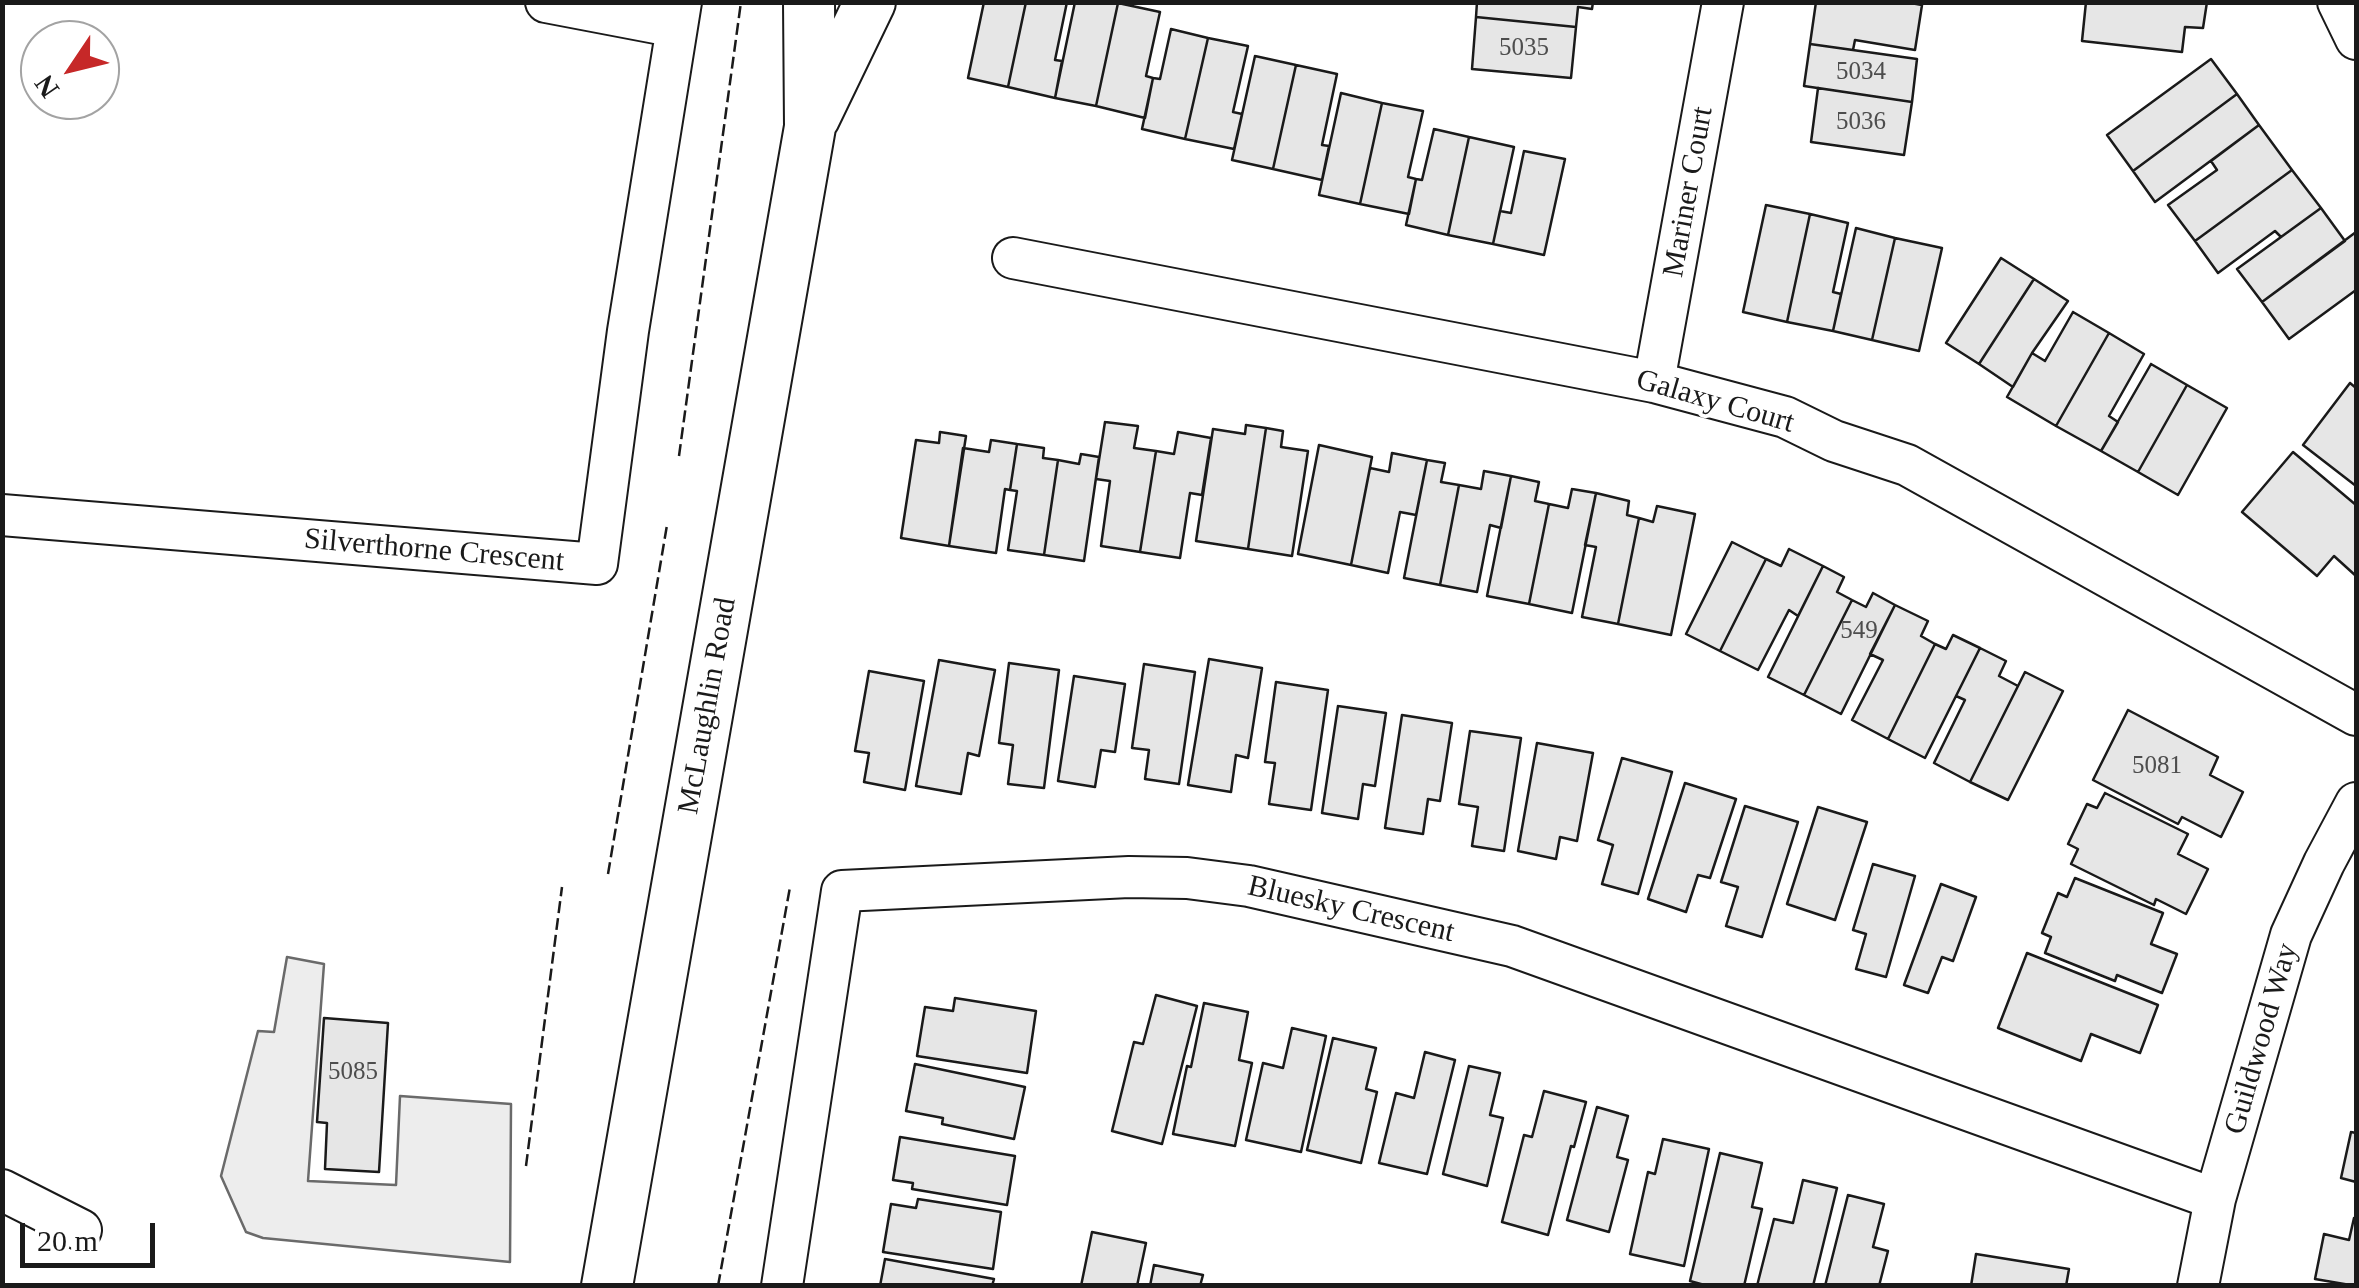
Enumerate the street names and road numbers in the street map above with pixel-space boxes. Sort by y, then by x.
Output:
street label: Mariner Court [1656,104,1722,280]
street label: Galaxy Court [1632,362,1798,442]
street label: Silverthorne Crescent [303,522,565,580]
street label: McLaughlin Road [671,595,745,817]
street label: Bluesky Crescent [1244,869,1458,951]
street label: Guildwood Way [2218,939,2306,1139]

